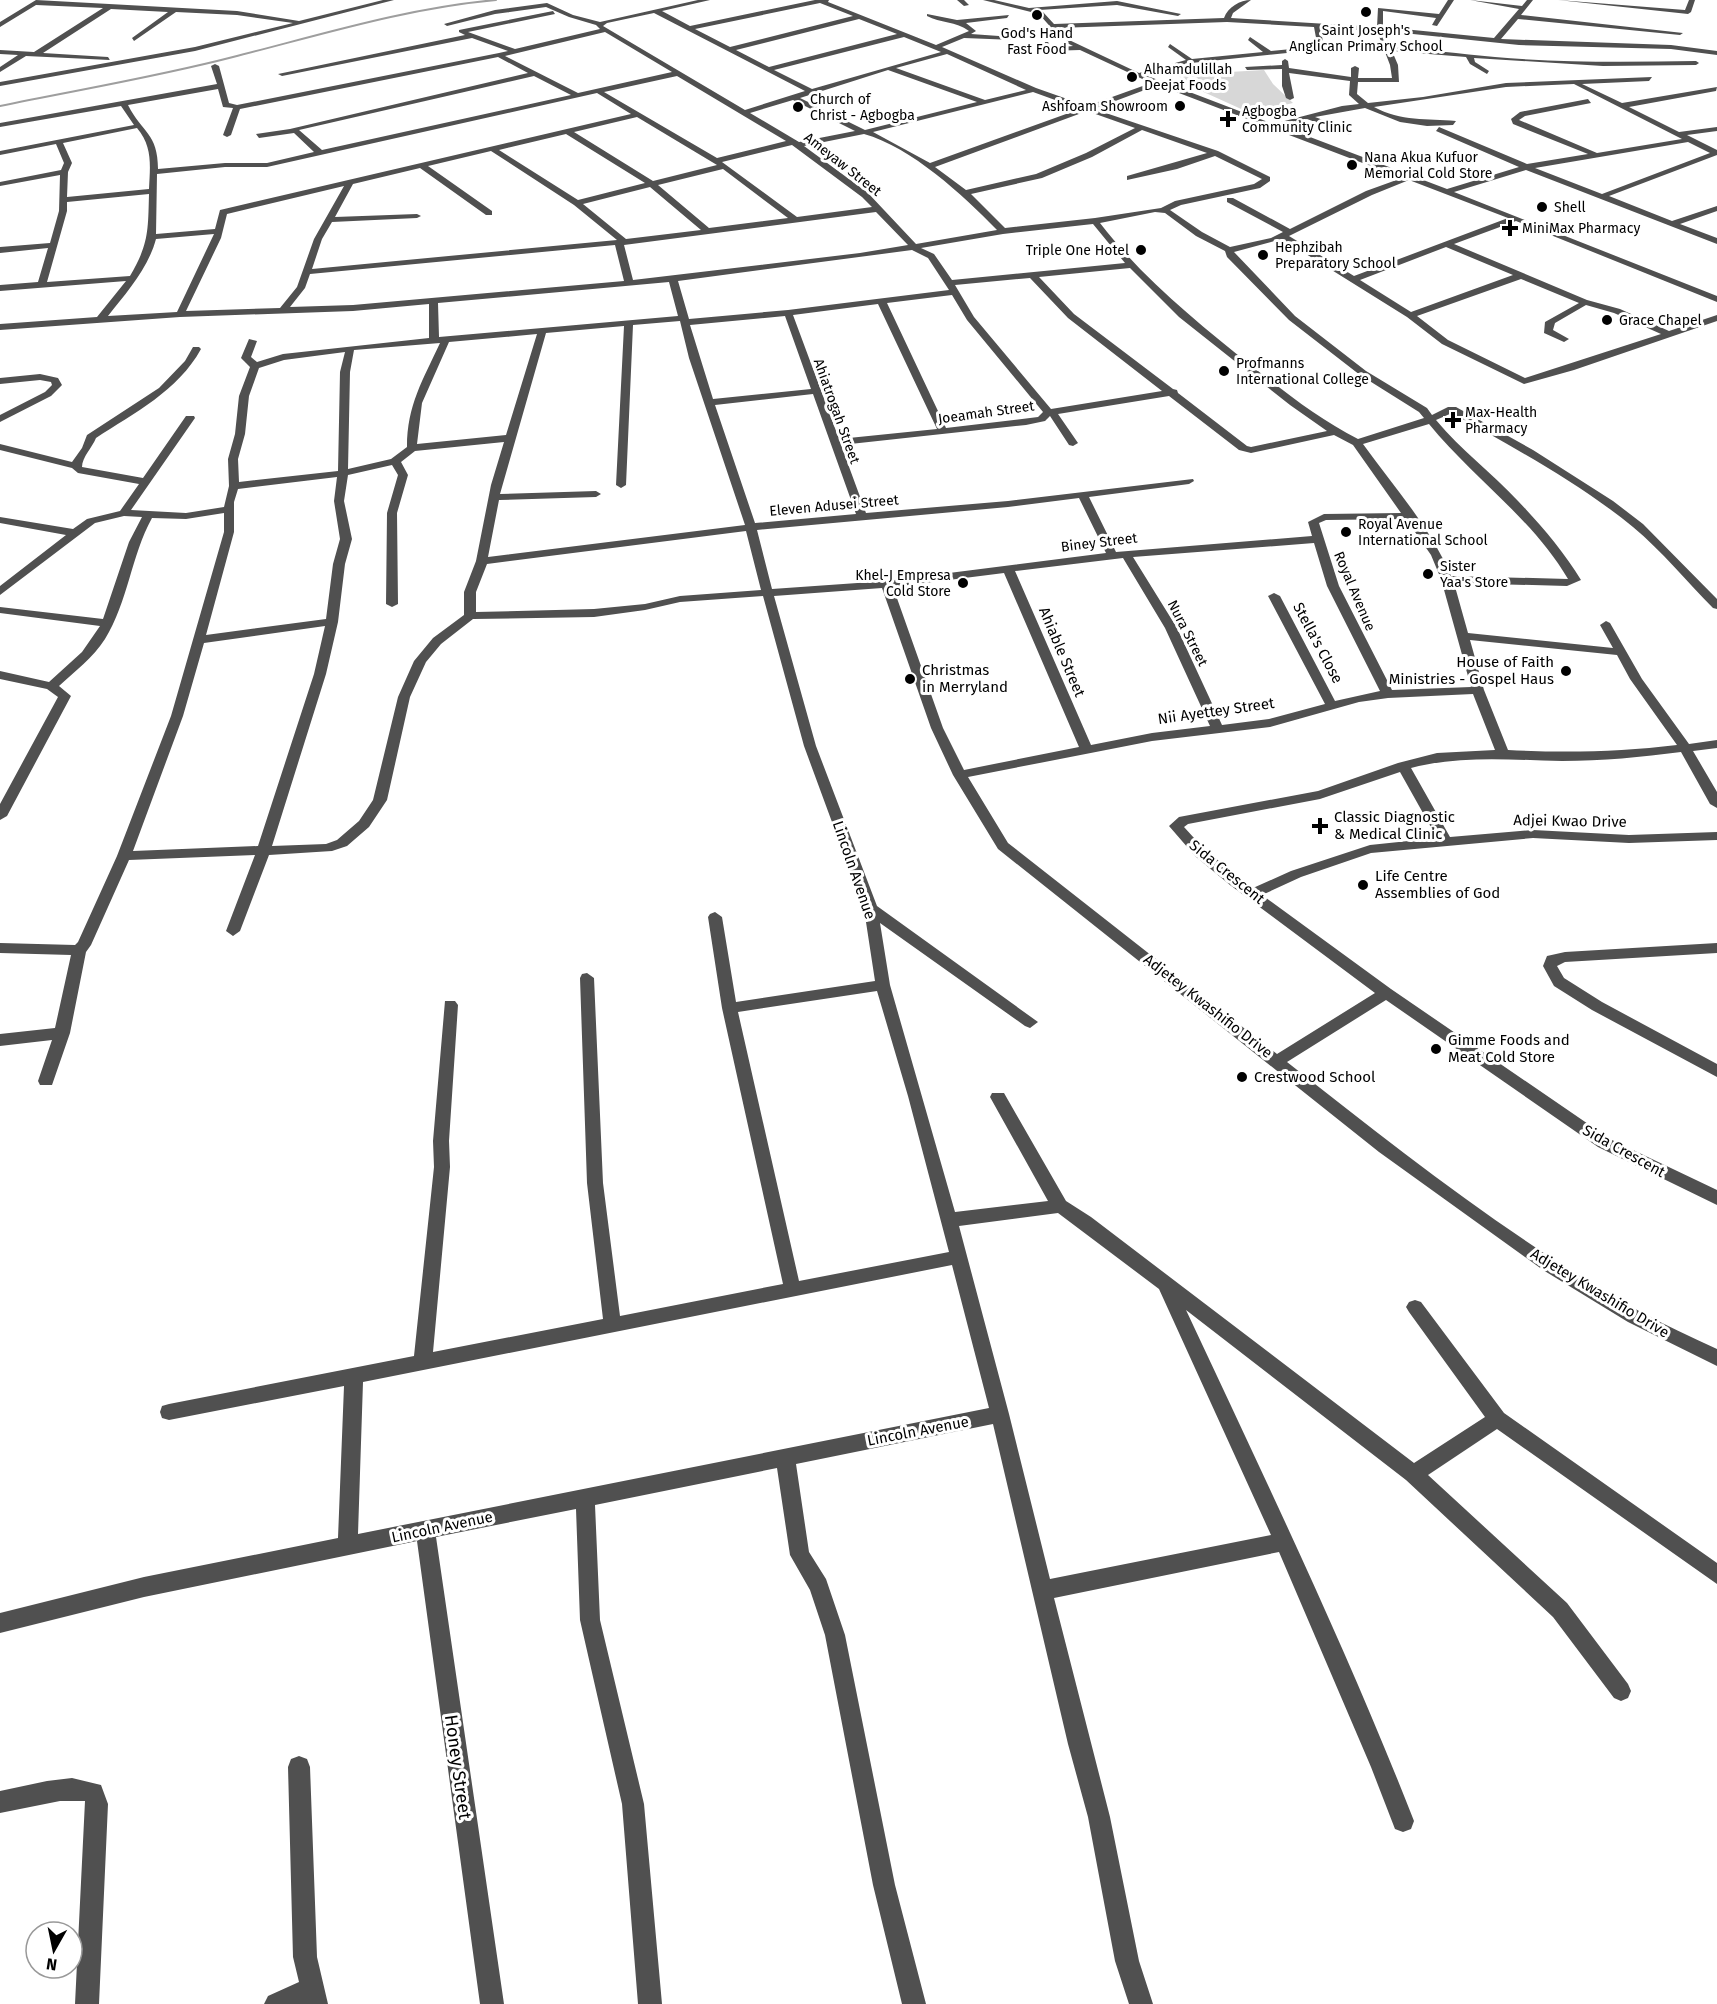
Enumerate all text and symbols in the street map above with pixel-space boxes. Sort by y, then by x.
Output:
marker: Saint Joseph's Anglican Primary School [1359,5,1373,19]
marker: God's Hand Fast Food [1030,8,1044,22]
place label: Saint Joseph's Anglican Primary School [1289,22,1443,55]
place label: God's Hand Fast Food [1001,25,1073,58]
place label: Alhamdulillah Deejat Foods [1144,61,1232,94]
marker: Alhamdulillah Deejat Foods [1125,70,1139,84]
place label: Church of Christ - Agbogba [810,91,915,124]
place label: Ashfoam Showroom [1042,98,1168,115]
marker: Ashfoam Showroom [1173,99,1187,113]
marker: Church of Christ - Agbogba [791,100,805,114]
place label: Agbogba Community Clinic [1242,103,1353,136]
marker: Agbogba Community Clinic [1219,110,1237,128]
street label: Ameyaw Street [801,129,886,200]
place label: Nana Akua Kufuor Memorial Cold Store [1364,149,1492,182]
marker: Nana Akua Kufuor Memorial Cold Store [1345,158,1359,172]
place label: Shell [1554,199,1586,216]
marker: Shell [1535,200,1549,214]
place label: MiniMax Pharmacy [1522,220,1640,237]
marker: MiniMax Pharmacy [1503,221,1517,235]
place label: Hephzibah Preparatory School [1275,239,1396,272]
place label: Triple One Hotel [1026,242,1129,259]
marker: Triple One Hotel [1134,243,1148,257]
marker: Hephzibah Preparatory School [1256,248,1270,262]
place label: Grace Chapel [1619,312,1702,329]
marker: Grace Chapel [1600,313,1614,327]
place label: Profmanns International College [1236,355,1369,388]
street label: Ahiatrogah Street [810,356,864,467]
marker: Profmanns International College [1217,364,1231,378]
street label: Joeamah Street [937,397,1036,428]
place label: Max-Health Pharmacy [1465,404,1537,437]
marker: Max-Health Pharmacy [1446,413,1460,427]
street label: Eleven Adusei Street [769,491,900,520]
place label: Royal Avenue International School [1358,516,1488,549]
marker: Royal Avenue International School [1339,525,1353,539]
street label: Biney Street [1060,529,1139,556]
street label: Royal Avenue [1330,549,1379,634]
place label: Sister Yaa's Store [1440,558,1508,591]
place label: Khel-J Empresa Cold Store [855,567,951,600]
marker: Sister Yaa's Store [1421,567,1435,581]
marker: Khel-J Empresa Cold Store [956,576,970,590]
street label: Nura Street [1164,597,1212,670]
street label: Stella's Close [1289,600,1347,686]
street label: Ahiable Street [1035,604,1089,700]
place label: House of Faith Ministries - Gospel Haus [1389,653,1554,688]
place label: Christmas in Merryland [922,661,1008,696]
marker: House of Faith Ministries - Gospel Haus [1559,664,1573,678]
marker: Christmas in Merryland [903,672,917,686]
street label: Nii Ayettey Street [1157,694,1276,728]
place label: Classic Diagnostic & Medical Clinic [1334,808,1455,843]
street label: Adjei Kwao Drive [1513,811,1627,831]
marker: Classic Diagnostic & Medical Clinic [1311,817,1329,835]
street label: Lincoln Avenue [829,818,879,922]
street label: Sida Crescent [1186,836,1269,908]
place label: Life Centre Assemblies of God [1375,867,1500,902]
marker: Life Centre Assemblies of God [1356,878,1370,892]
street label: Adjetey Kwashifio Drive [1140,950,1276,1062]
place label: Gimme Foods and Meat Cold Store [1448,1031,1570,1066]
marker: Gimme Foods and Meat Cold Store [1429,1042,1443,1056]
place label: Crestwood School [1254,1068,1376,1086]
marker: Crestwood School [1235,1070,1249,1084]
street label: Sida Crescent [1580,1121,1669,1181]
street label: Adjetey Kwashifio Drive [1527,1244,1673,1342]
street label: Lincoln Avenue [866,1412,970,1450]
street label: Lincoln Avenue [390,1507,494,1547]
street label: Honey Street [440,1713,476,1821]
north arrow [24,1920,84,1980]
text: N [45,1954,58,1975]

